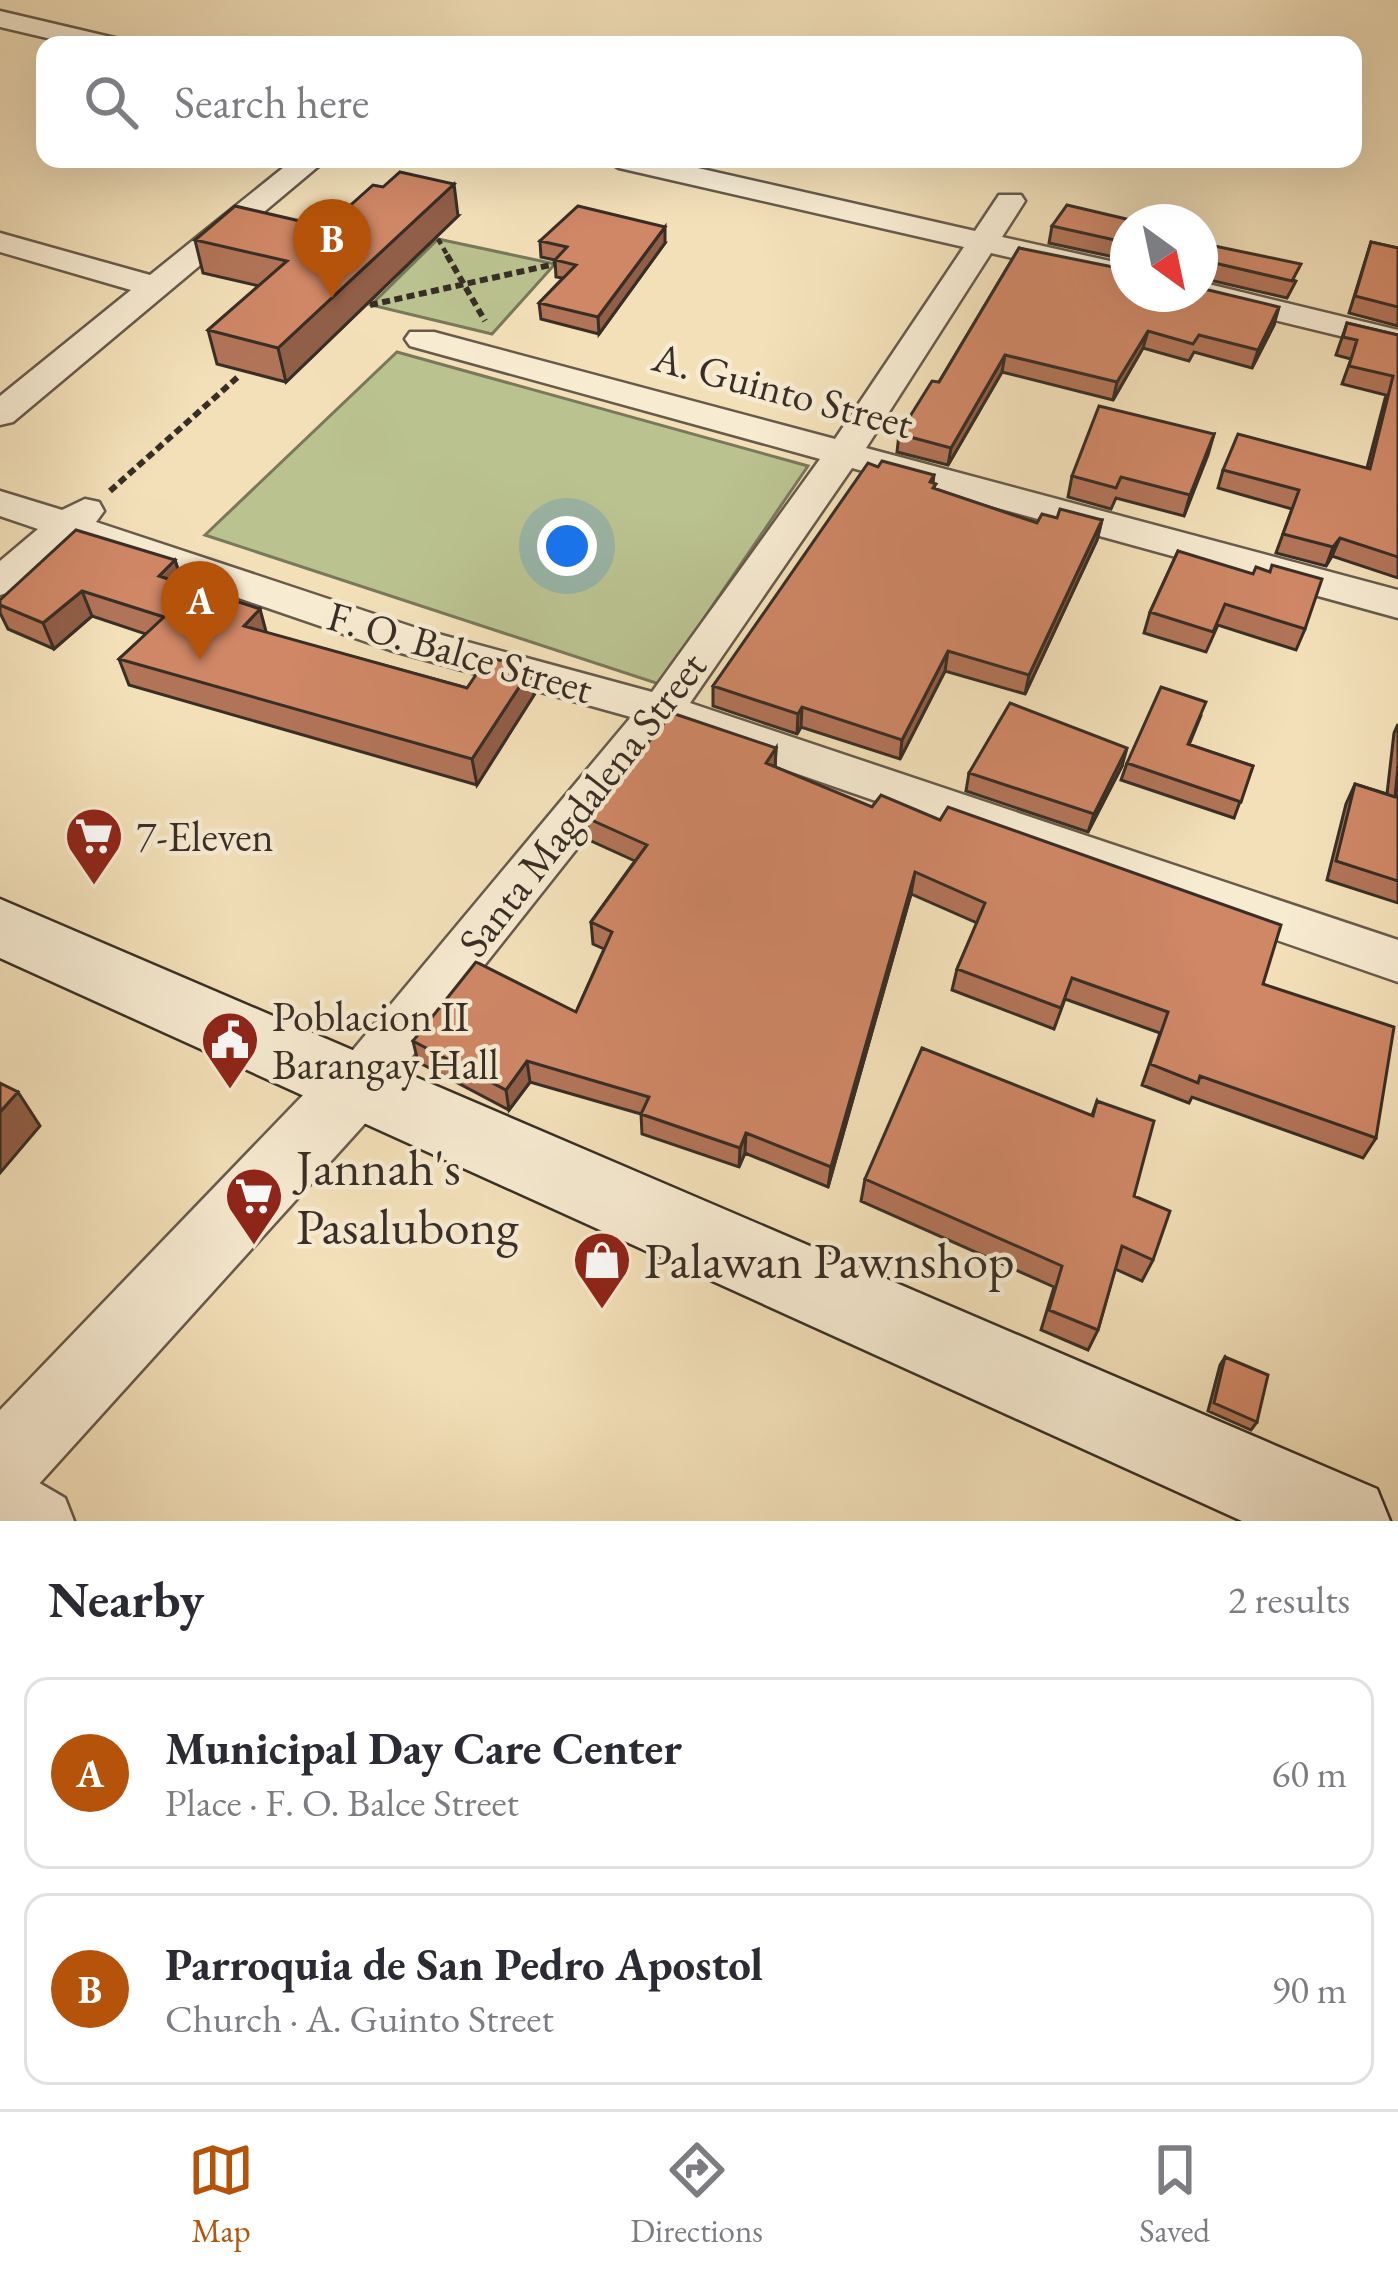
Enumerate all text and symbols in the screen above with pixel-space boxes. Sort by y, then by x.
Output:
search box [36,36,1362,168]
icon: search [78,69,144,135]
text: Search here [174,73,369,131]
pin: B [293,199,371,298]
north arrow [1110,204,1218,312]
street label: A. Guinto Street [646,329,919,451]
your location [537,516,597,576]
pin: A [161,561,239,660]
street label: F. O. Balce Street [321,588,599,716]
street label: Santa Magdalena Street [446,640,718,968]
supermarket icon: 7-Eleven [63,805,125,887]
place label: 7-Eleven [136,809,274,864]
place label: Poblacion II Barangay Hall [272,989,499,1092]
public building icon: Poblacion II Barangay Hall [199,1009,261,1091]
place label: Jannah's Pasalubong [292,1134,519,1259]
supermarket icon: Jannah's Pasalubong [223,1165,285,1247]
place label: Palawan Pawnshop [644,1227,1014,1293]
shop icon: Palawan Pawnshop [571,1229,633,1311]
text: Nearby [48,1566,204,1632]
text: 2 results [1228,1574,1350,1625]
text: Municipal Day Care Center [165,1719,682,1777]
text: A [76,1748,104,1799]
text: 60 m [1271,1748,1347,1799]
text: Place · F. O. Balce Street [165,1777,519,1828]
text: Parroquia de San Pedro Apostol [165,1935,763,1993]
text: B [78,1964,102,2015]
text: 90 m [1271,1964,1347,2015]
text: Church · A. Guinto Street [165,1993,554,2044]
tab: Map [188,2137,254,2252]
tab: Directions [630,2137,763,2252]
tab: Saved [1139,2137,1210,2252]

